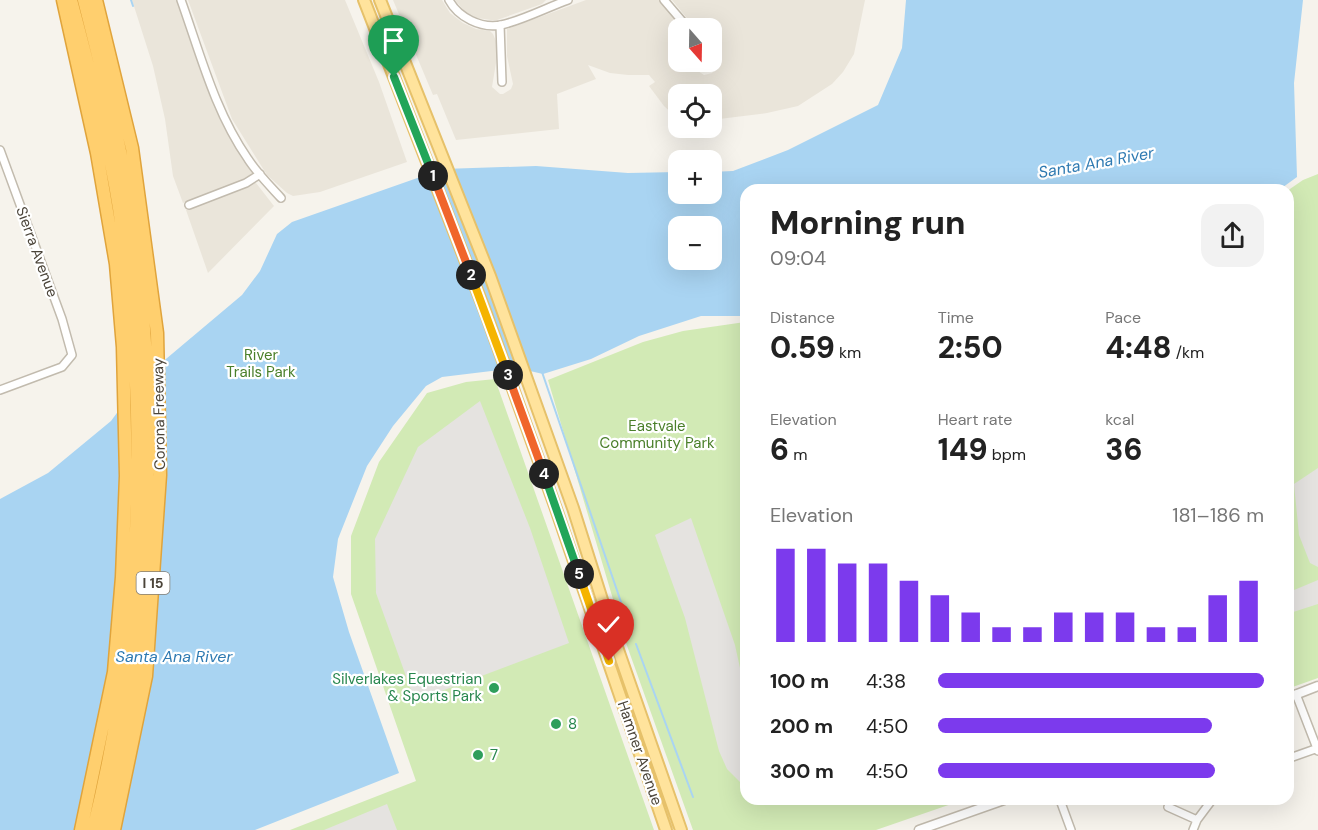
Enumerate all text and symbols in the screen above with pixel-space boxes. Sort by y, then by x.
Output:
pin [368,15,419,77]
north arrow [668,18,722,72]
map controls [668,18,722,270]
icon: arrive [377,24,410,57]
button: locate [668,84,722,138]
water label: Santa Ana River [1037,142,1156,183]
button: + [668,150,722,204]
pin: 1 [418,161,448,191]
text: 1 [430,165,436,186]
text: Morning run [770,201,965,244]
street label: Sierra Avenue [11,204,63,300]
button: share [1201,204,1264,267]
button: − [668,216,722,270]
text: 09:04 [770,245,826,271]
pin: 2 [456,260,486,290]
text: 2 [466,264,476,285]
text: Distance [770,307,835,328]
text: Time [938,307,974,328]
text: Pace [1105,307,1141,328]
text: 0.59 [770,328,835,367]
text: 2:50 [938,328,1003,367]
text: 4:48 [1105,328,1171,367]
text: km [835,342,861,363]
text: /km [1171,342,1204,363]
park label: River Trails Park [226,345,296,382]
street label: Corona Freeway [148,357,170,470]
pin: 3 [493,360,523,390]
text: 3 [503,364,513,385]
text: Elevation [770,409,837,430]
text: Heart rate [938,409,1012,430]
text: kcal [1105,409,1134,430]
park label: Eastvale Community Park [599,416,715,453]
text: 6 [770,430,789,469]
text: 149 [938,430,987,469]
text: 36 [1105,430,1143,469]
text: m [789,444,808,465]
text: bpm [987,444,1026,465]
pin: 4 [529,459,559,489]
text: 4 [539,463,549,484]
text: Elevation [770,502,853,528]
text: 181–186 m [1172,502,1264,528]
pin: 5 [564,559,594,589]
text: 5 [574,563,584,584]
road number: I 15 [136,572,170,594]
pin [583,599,634,661]
icon: check [592,608,625,641]
water label: Santa Ana River [116,646,233,667]
text: 100 m [770,668,829,694]
text: 4:38 [866,668,906,694]
place label: Silverlakes Equestrian & Sports Park [332,669,482,706]
marker: Silverlakes Equestrian & Sports Park [487,681,501,695]
street label: Hamner Avenue [613,698,667,808]
text: 200 m [770,713,833,739]
text: 4:50 [866,713,908,739]
place label: 8 [568,714,577,734]
marker: 8 [549,717,563,731]
place label: 7 [490,745,498,765]
marker: 7 [471,748,485,762]
text: 300 m [770,758,834,784]
text: 4:50 [866,758,908,784]

